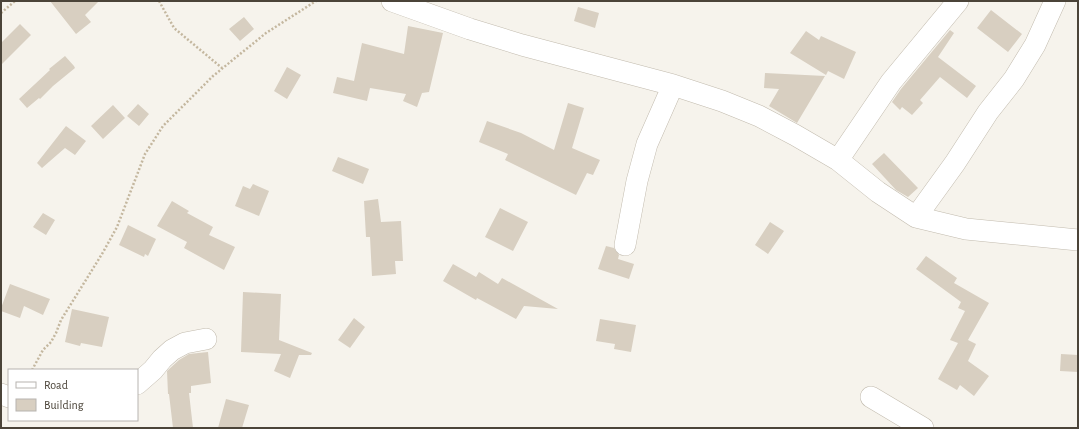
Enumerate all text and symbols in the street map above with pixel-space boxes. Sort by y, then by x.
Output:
legend [8,369,138,421]
text: Road [44,379,68,391]
text: Building [44,399,84,411]

